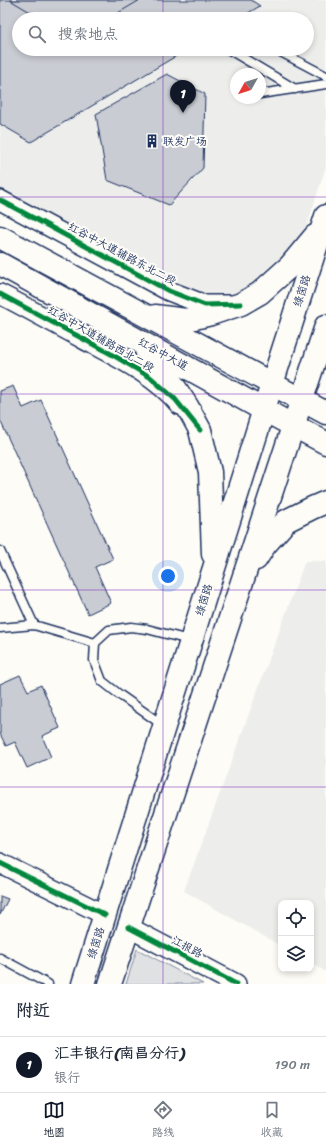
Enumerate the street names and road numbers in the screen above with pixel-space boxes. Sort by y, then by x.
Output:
street label: 红谷中大道辅路东北二段 [64,217,180,291]
street label: 绿茵路 [288,272,316,310]
street label: 红谷中大道辅路西北二段 [44,301,158,377]
street label: 红谷中大道 [134,332,192,376]
street label: 绿茵路 [190,581,218,619]
street label: 绿茵路 [82,924,110,962]
street label: 江报路 [168,931,206,963]

